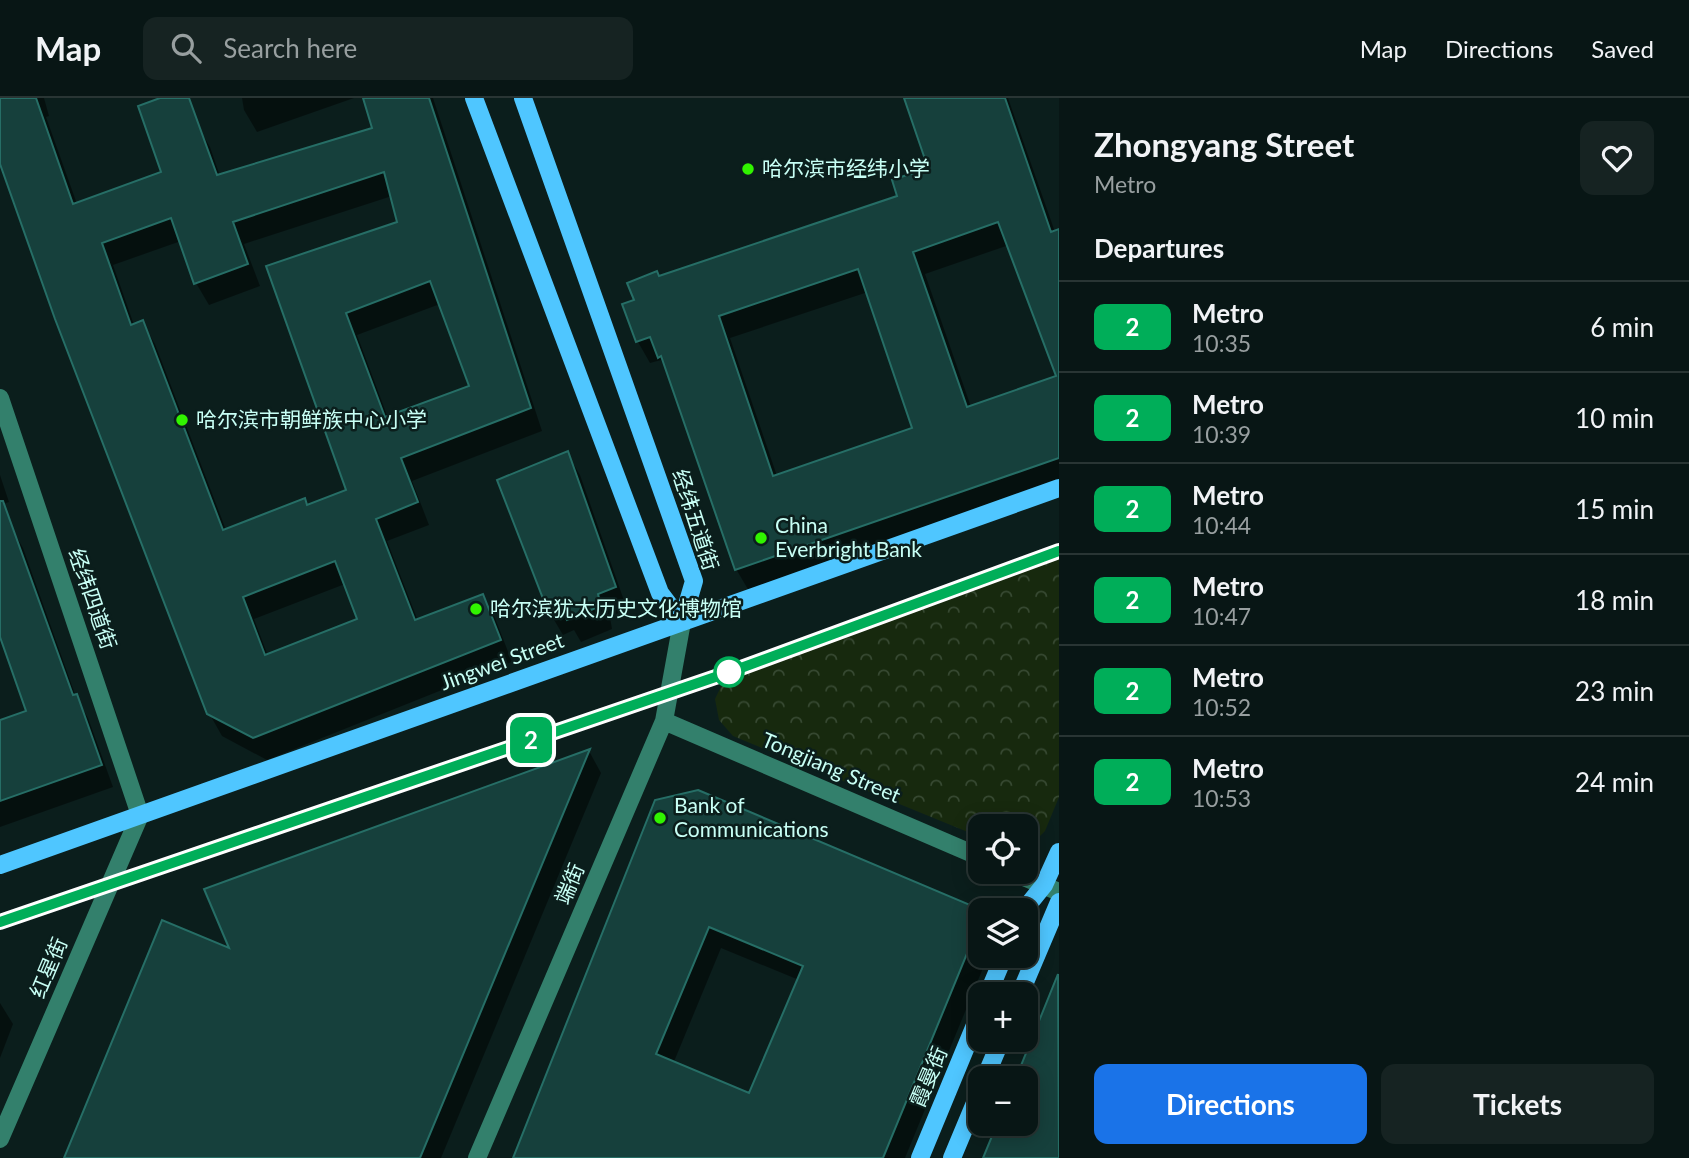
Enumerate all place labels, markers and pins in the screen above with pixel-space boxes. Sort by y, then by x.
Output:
place label: 哈尔滨市经纬小学 [762,155,930,180]
marker: 哈尔滨市经纬小学 [740,161,756,177]
place label: 哈尔滨市朝鲜族中心小学 [196,406,427,431]
marker: 哈尔滨市朝鲜族中心小学 [174,412,190,428]
place label: China Everbright Bank [775,512,922,561]
marker: China Everbright Bank [753,530,769,546]
place label: 哈尔滨犹太历史文化博物馆 [490,595,742,620]
marker: 哈尔滨犹太历史文化博物馆 [468,601,484,617]
unlabelled marker [714,657,744,687]
place label: Bank of Communications [674,792,829,841]
marker: Bank of Communications [652,810,668,826]

